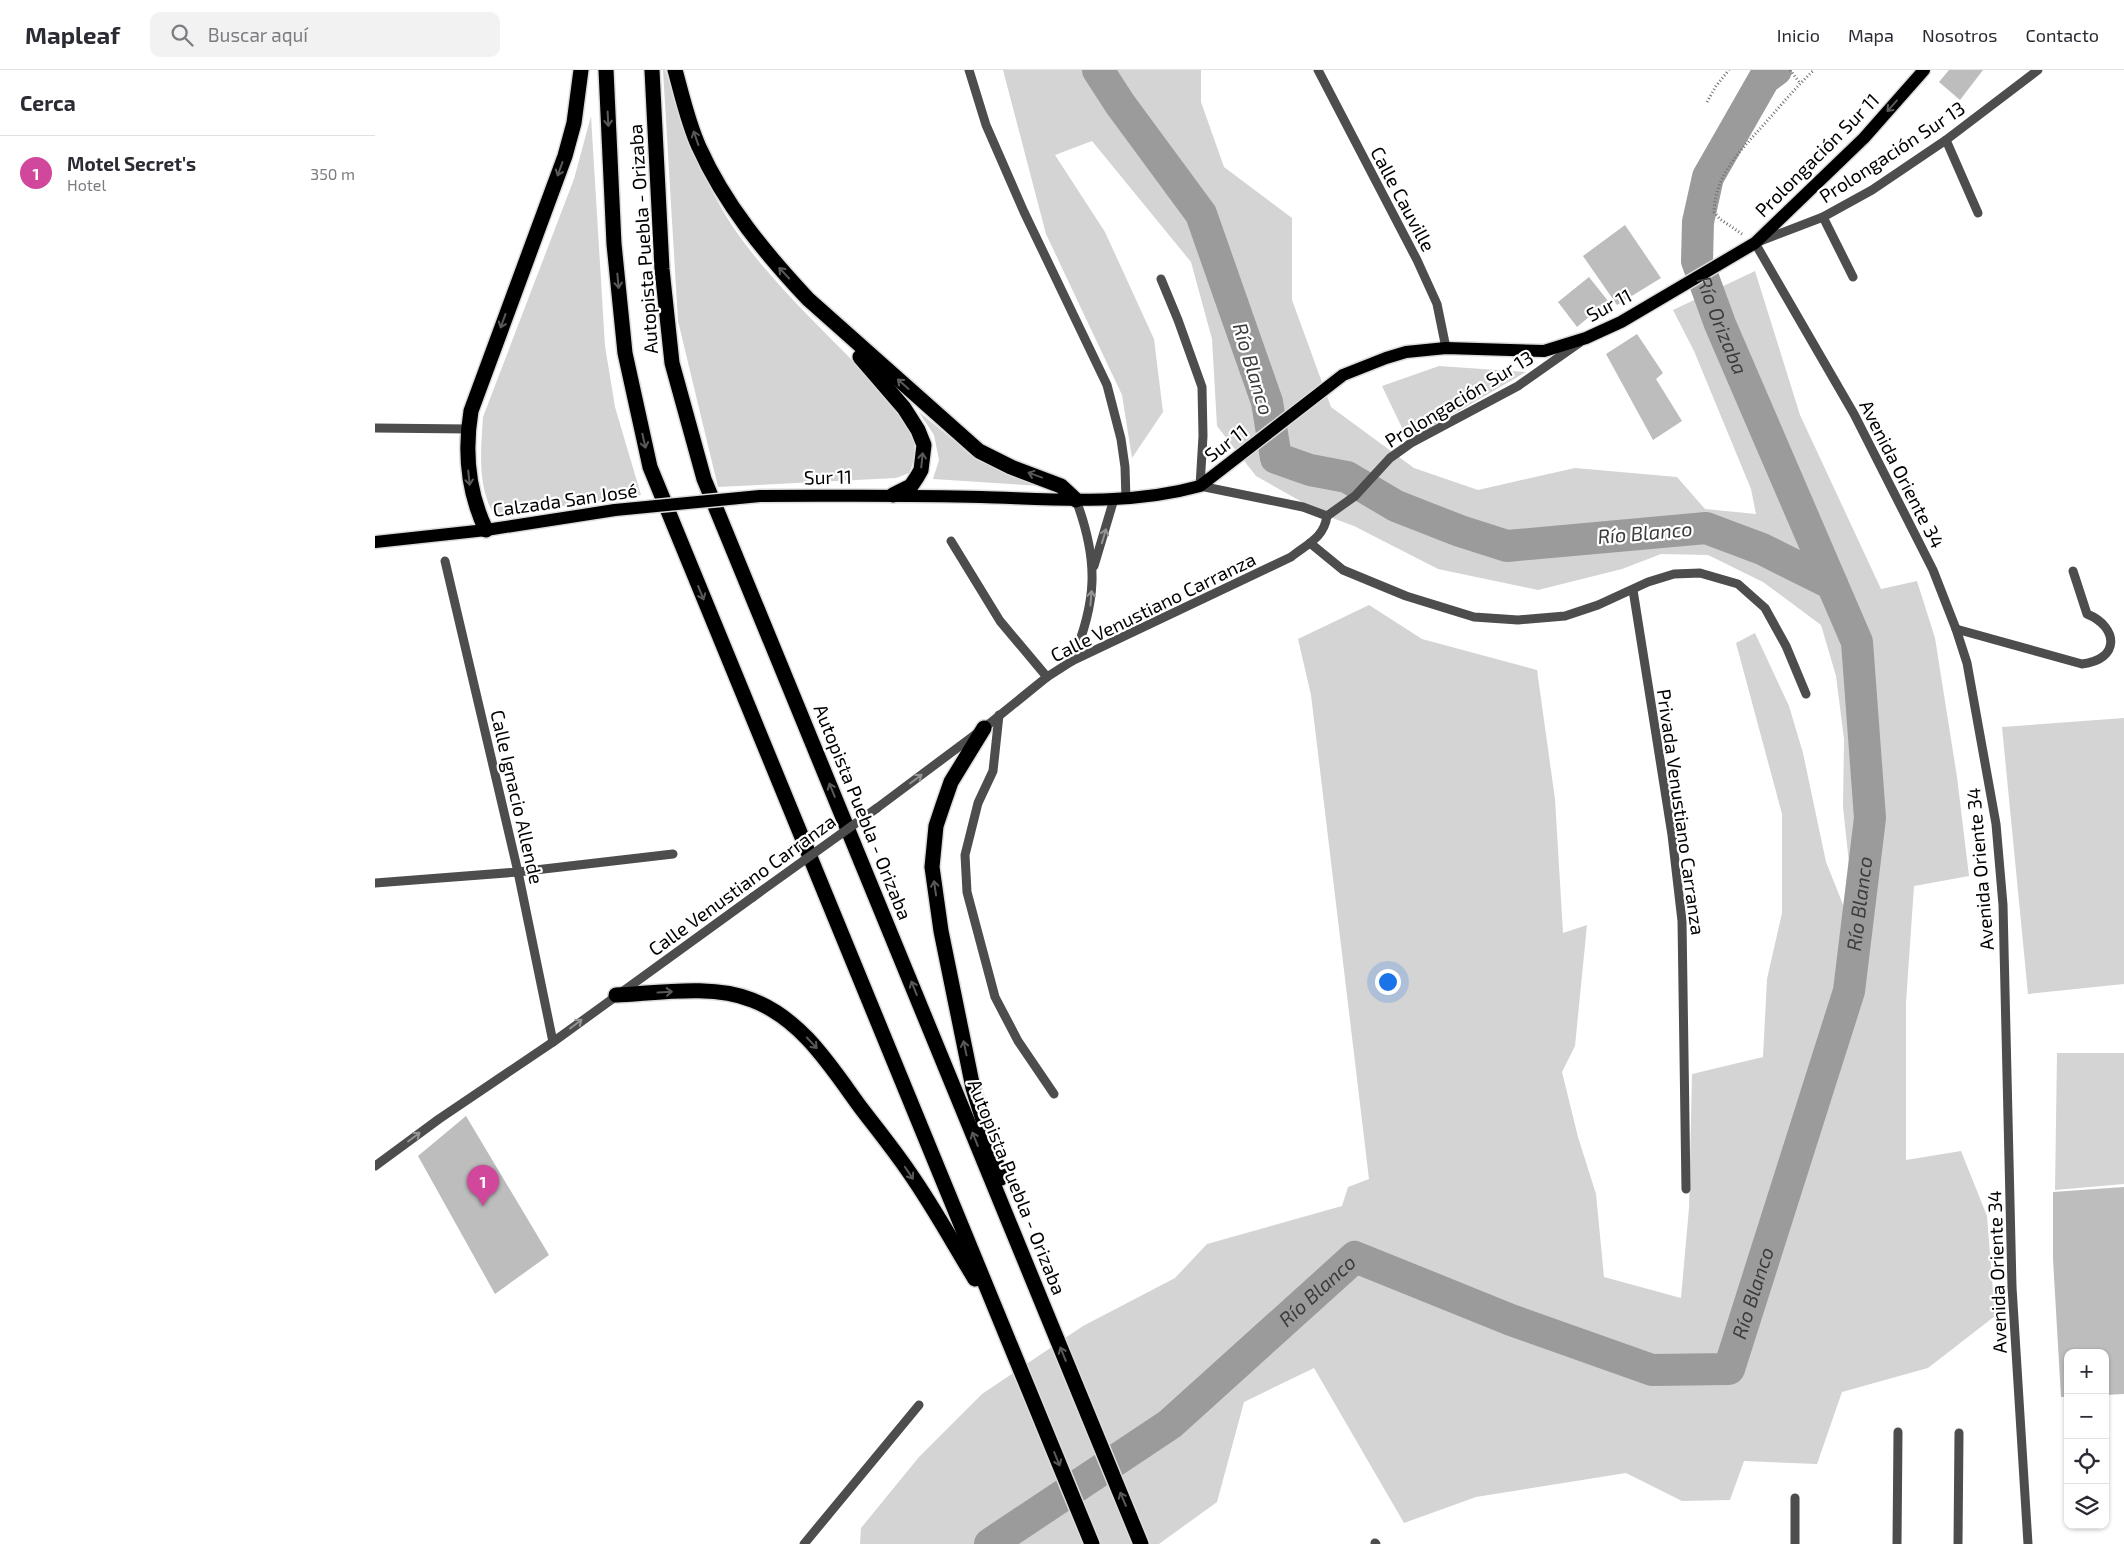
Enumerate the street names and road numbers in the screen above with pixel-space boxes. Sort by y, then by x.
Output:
street label: Prolongación Sur 11 [1750,88,1883,221]
street label: Prolongación Sur 13 [1815,96,1969,207]
street label: Autopista Puebla - Orizaba [623,123,662,355]
street label: Calle Cauville [1366,142,1441,255]
street label: Sur 11 [1582,283,1635,326]
street label: Prolongación Sur 13 [1380,345,1537,452]
street label: Avenida Oriente 34 [1855,396,1950,552]
street label: Sur 11 [1200,419,1252,466]
street label: Sur 11 [804,465,852,488]
street label: Calzada San José [491,478,639,521]
street label: Calle Venustiano Carranza [1046,547,1259,666]
street label: Privada Venustiano Carranza [1653,687,1710,936]
street label: Autopista Puebla - Orizaba [810,701,917,923]
street label: Calle Ignacio Allende [486,708,549,886]
street label: Avenida Oriente 34 [1961,787,1998,951]
street label: Calle Venustiano Carranza [644,809,840,960]
street label: Autopista Puebla - Orizaba [964,1076,1071,1298]
street label: Avenida Oriente 34 [1982,1190,2011,1354]

